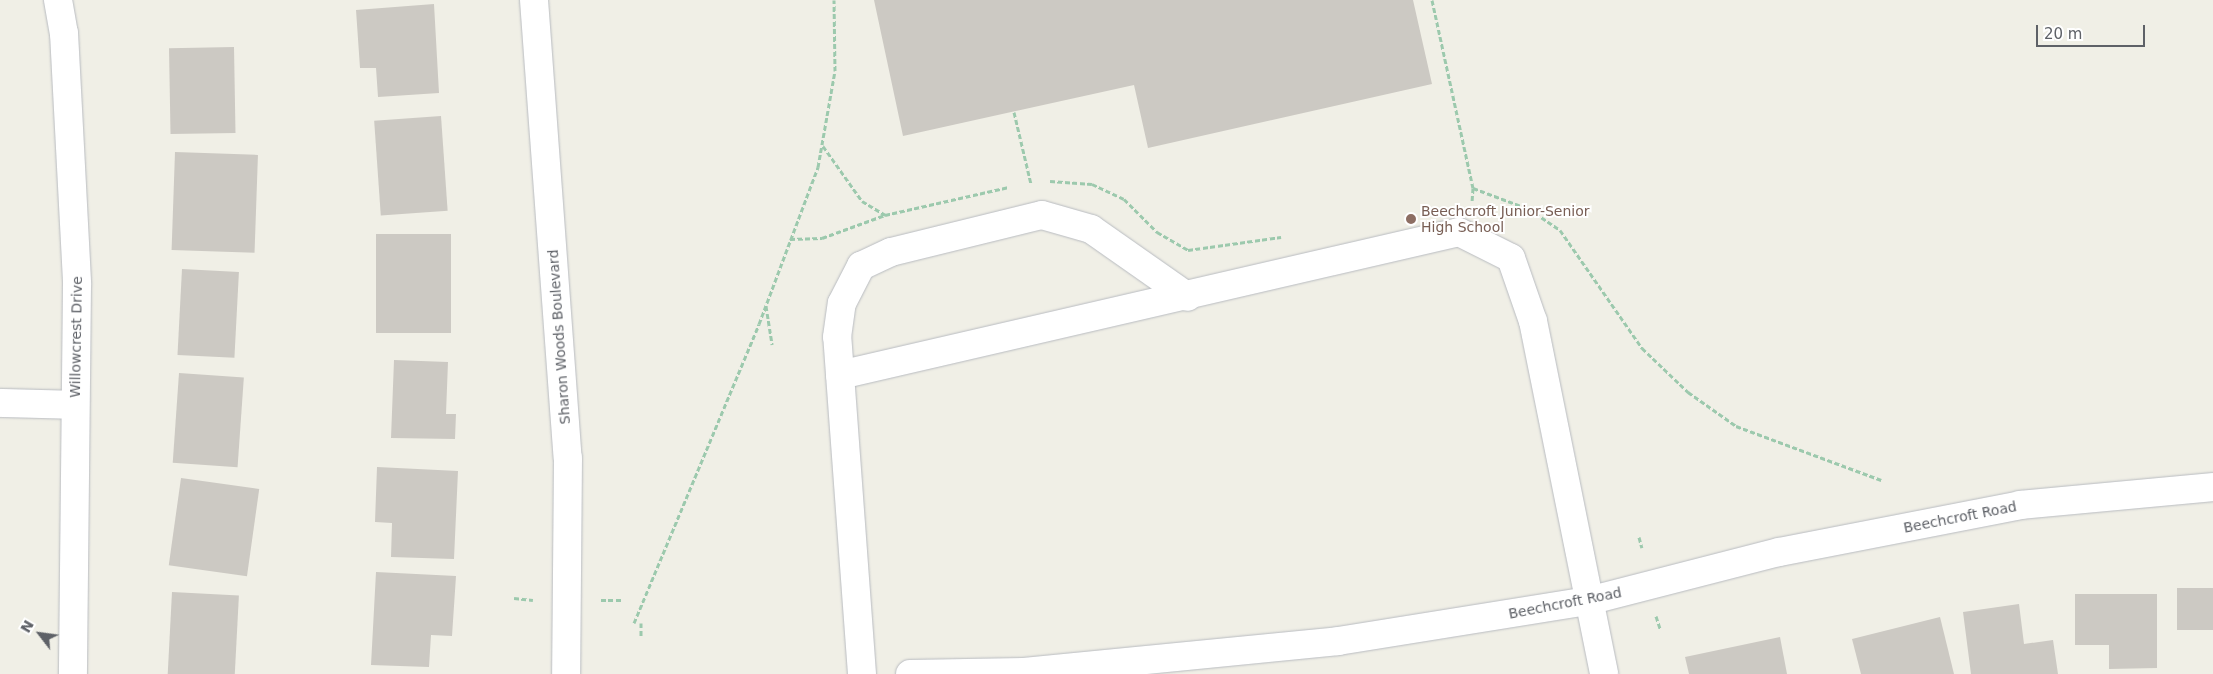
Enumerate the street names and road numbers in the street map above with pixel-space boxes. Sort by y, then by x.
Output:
street label: Sharon Woods Boulevard [545,249,573,425]
street label: Willowcrest Drive [67,276,85,398]
street label: Beechcroft Road [1902,498,2018,536]
street label: Beechcroft Road [1507,584,1623,622]

